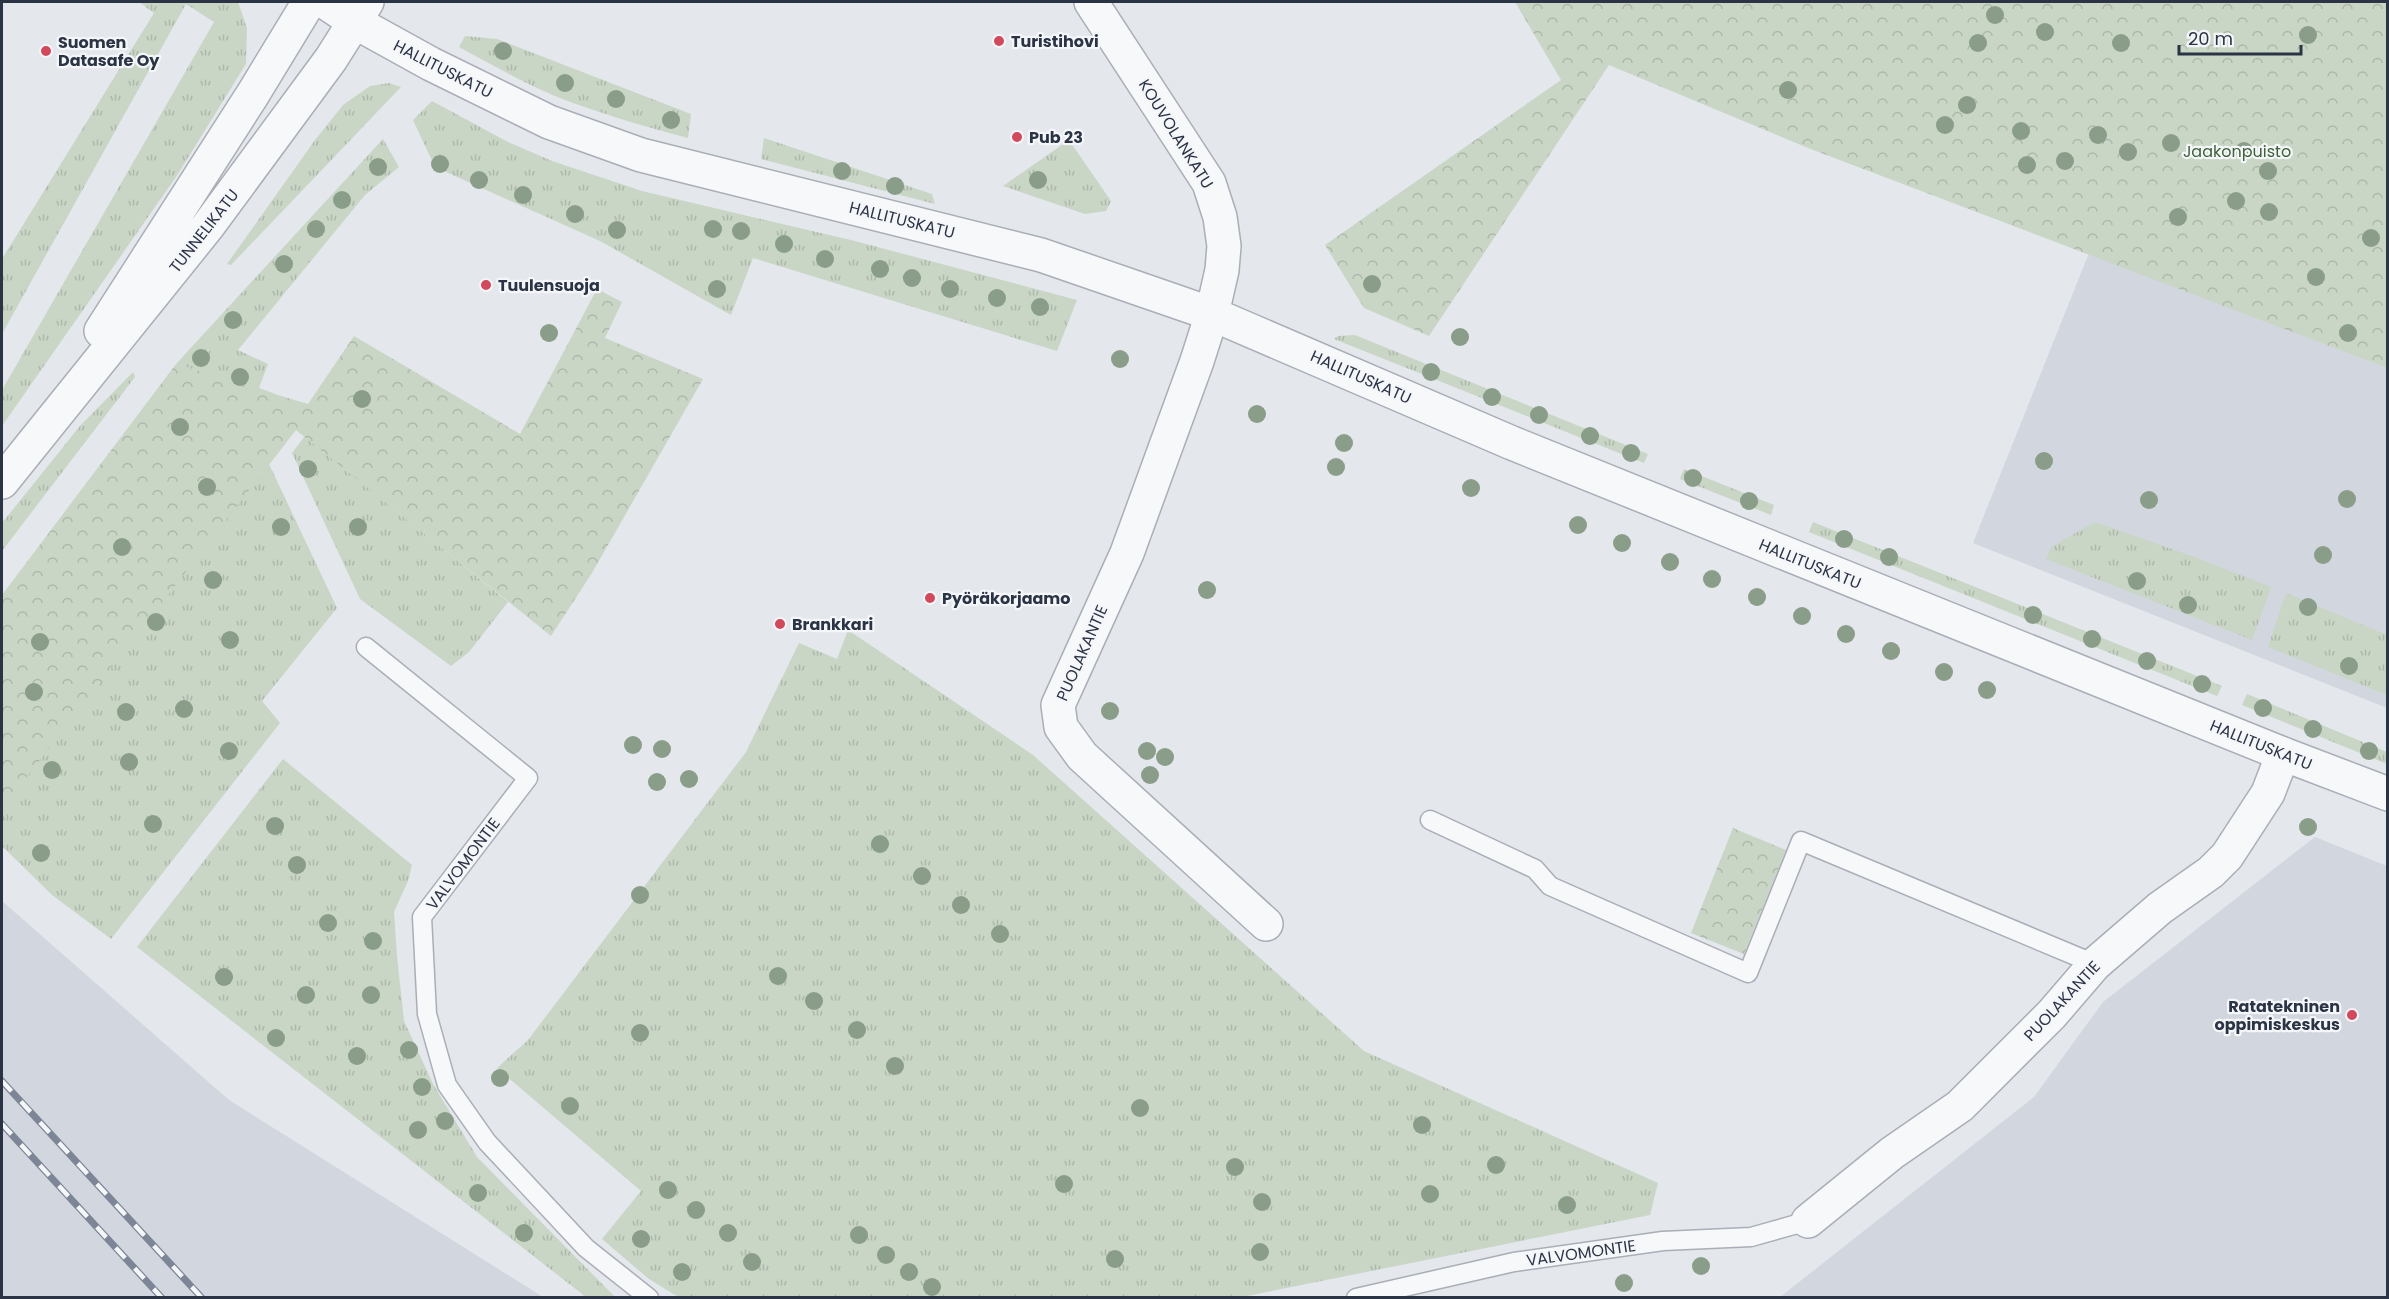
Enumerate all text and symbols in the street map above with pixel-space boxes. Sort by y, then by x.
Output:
scale bar [2179,18,2300,56]
text: 20 m [2188,26,2233,51]
place label: Turistihovi [1011,30,1099,53]
place label: Suomen Datasafe Oy [58,31,160,72]
street label: HALLITUSKATU [390,34,496,104]
marker: Turistihovi [992,34,1006,48]
marker: Suomen Datasafe Oy [39,44,53,58]
street label: KOUVOLANKATU [1133,75,1219,193]
place label: Pub 23 [1029,126,1083,149]
marker: Pub 23 [1010,130,1024,144]
park label: Jaakonpuisto [2183,140,2291,163]
street label: TUNNELIKATU [164,184,244,278]
street label: HALLITUSKATU [847,196,957,244]
place label: Tuulensuoja [498,274,600,297]
marker: Tuulensuoja [479,278,493,292]
street label: HALLITUSKATU [1307,344,1415,410]
street label: HALLITUSKATU [1755,533,1865,595]
place label: Pyöräkorjaamo [942,587,1071,610]
marker: Pyöräkorjaamo [923,591,937,605]
street label: PUOLAKANTIE [1051,601,1113,705]
place label: Brankkari [792,613,873,636]
marker: Brankkari [773,617,787,631]
street label: HALLITUSKATU [2206,714,2316,776]
street label: VALVOMONTIE [421,813,505,915]
street label: PUOLAKANTIE [2019,956,2105,1046]
place label: Ratatekninen oppimiskeskus [2214,995,2340,1036]
marker: Ratatekninen oppimiskeskus [2345,1008,2359,1022]
street label: VALVOMONTIE [1525,1234,1637,1272]

